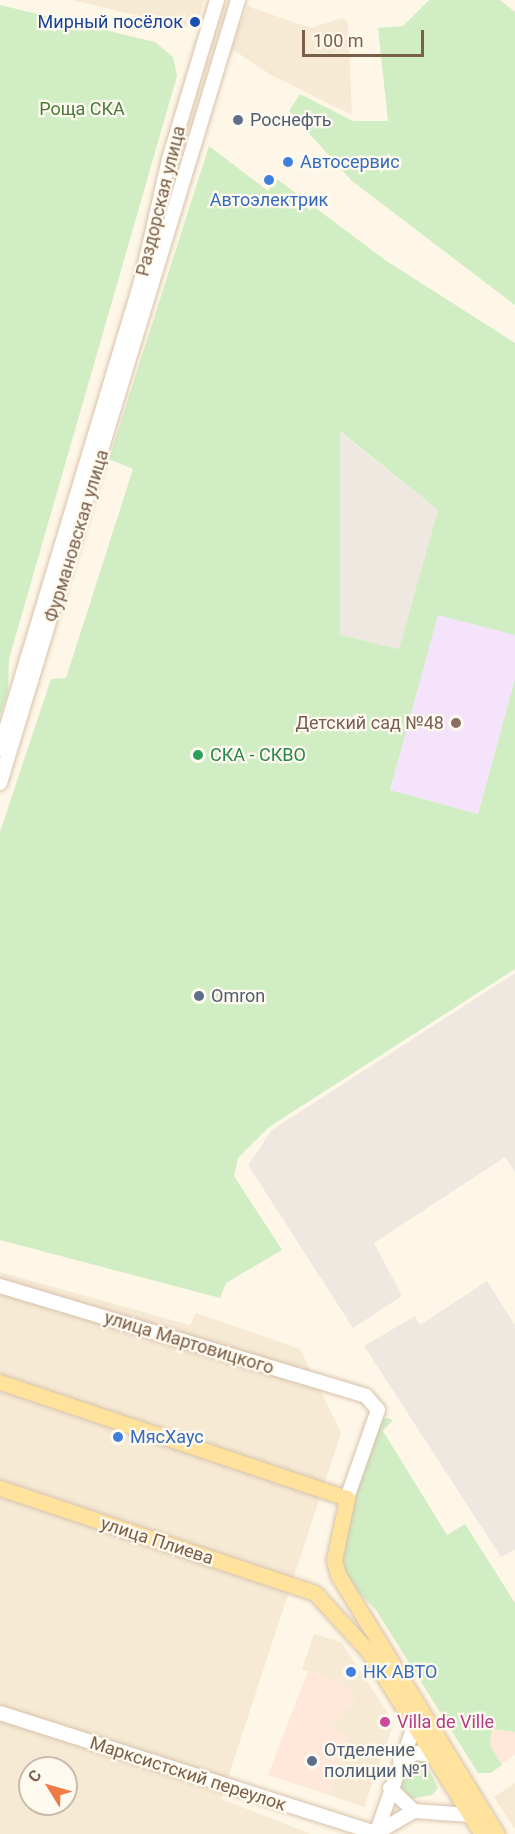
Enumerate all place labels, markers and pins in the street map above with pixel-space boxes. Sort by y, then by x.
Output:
place label: Мирный посёлок [38,11,183,33]
marker: Мирный посёлок [188,15,202,29]
place label: Роснефть [250,109,332,131]
marker: Роснефть [231,113,245,127]
place label: Автосервис [300,151,400,173]
marker: Автосервис [281,155,295,169]
marker: Автоэлектрик [262,173,276,187]
place label: Автоэлектрик [210,189,328,211]
place label: Детский сад №48 [295,712,444,734]
marker: Детский сад №48 [449,716,463,730]
place label: СКА - СКВО [210,744,306,766]
marker: СКА - СКВО [191,748,205,762]
place label: Omron [211,985,265,1007]
marker: Omron [192,989,206,1003]
place label: МясХаус [130,1426,204,1448]
marker: МясХаус [111,1430,125,1444]
place label: НК АВТО [363,1661,437,1683]
marker: НК АВТО [344,1665,358,1679]
place label: Villa de Ville [397,1711,494,1733]
marker: Villa de Ville [378,1715,392,1729]
place label: Отделение полиции №1 [324,1740,430,1782]
marker: Отделение полиции №1 [305,1754,319,1768]

